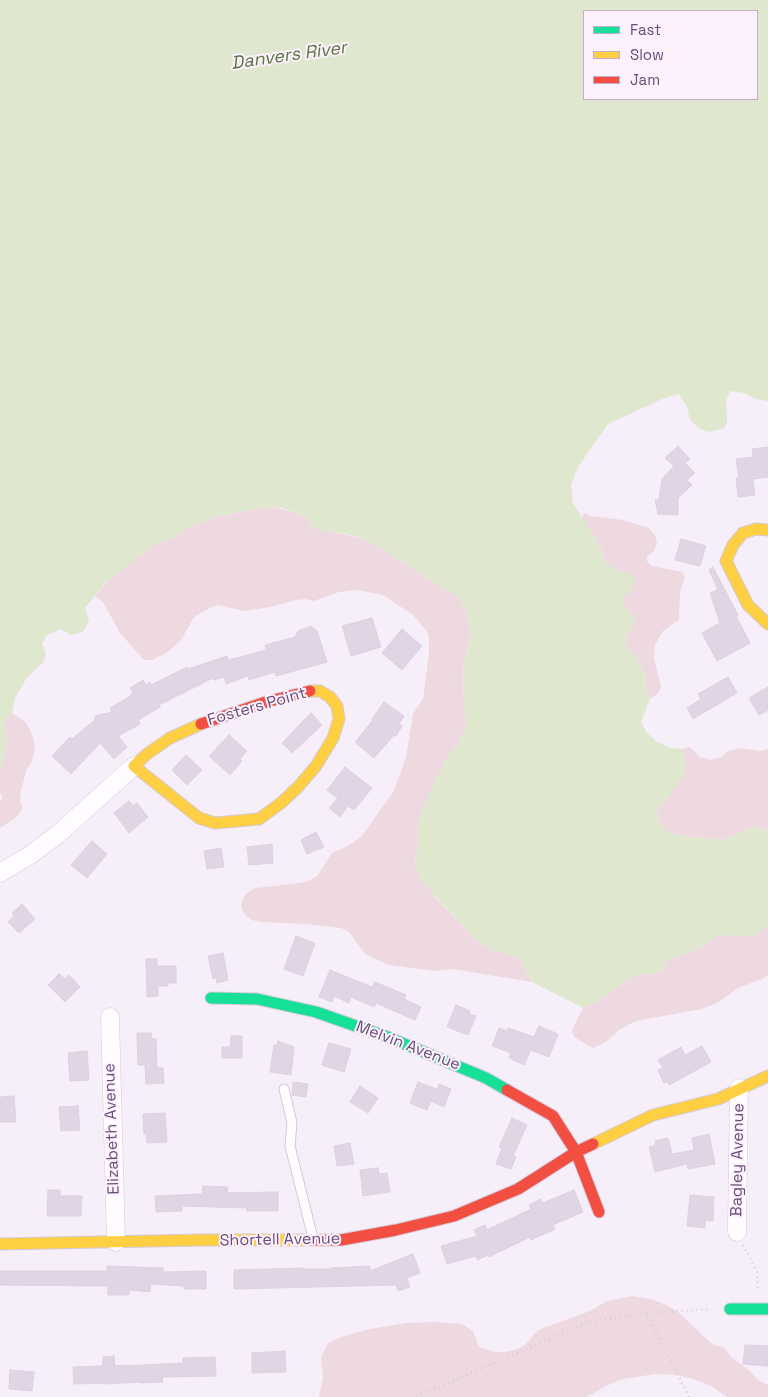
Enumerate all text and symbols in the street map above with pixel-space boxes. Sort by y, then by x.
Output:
legend [583,10,758,100]
text: Fast [630,20,661,39]
water label: Danvers River [230,37,348,75]
text: Slow [630,45,664,64]
text: Jam [630,70,660,89]
street label: Fosters Point [205,684,309,730]
street label: Melvin Avenue [353,1017,463,1075]
street label: Elizabeth Avenue [100,1063,124,1195]
street label: Bagley Avenue [727,1103,749,1217]
street label: Shortell Avenue [220,1229,340,1251]

